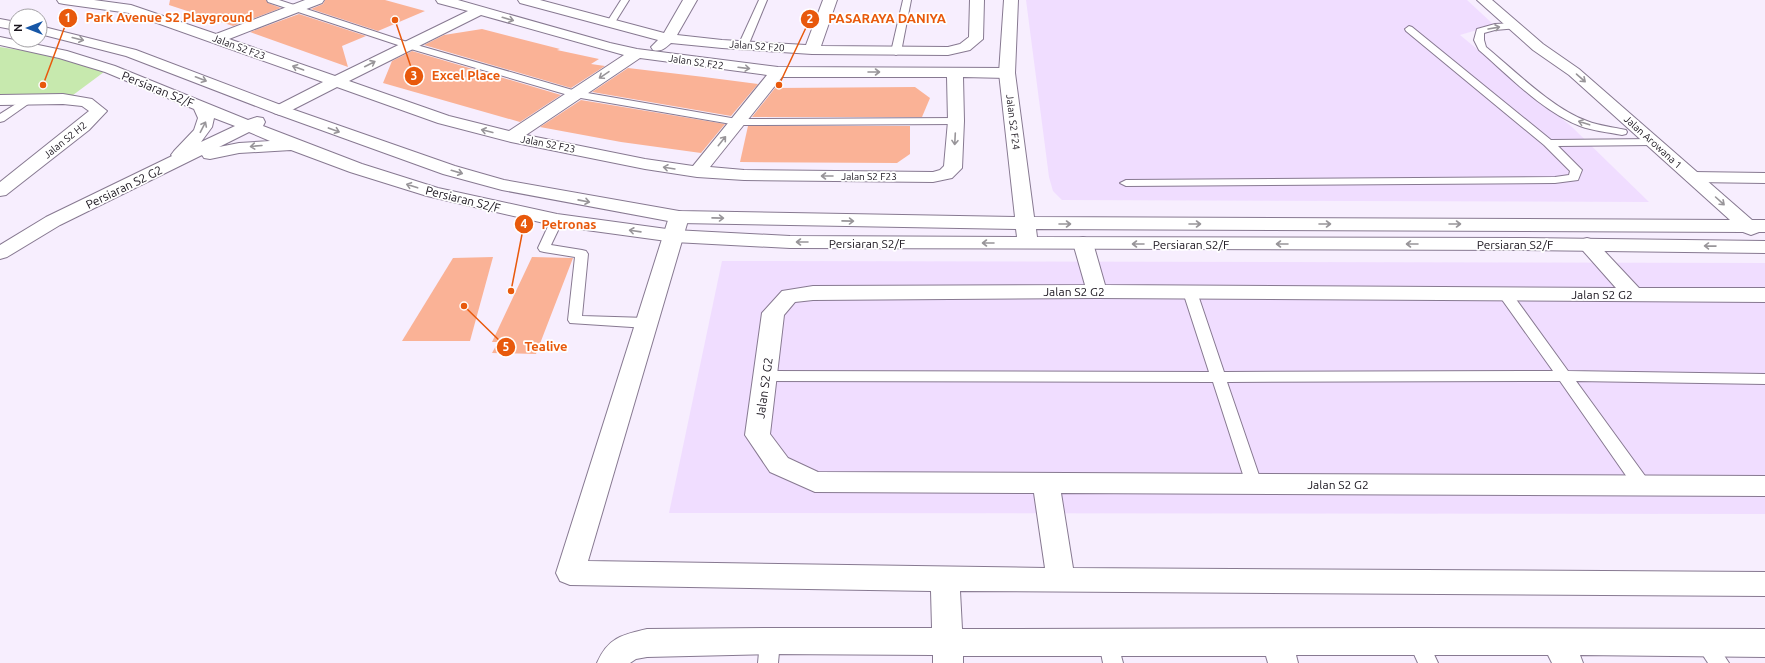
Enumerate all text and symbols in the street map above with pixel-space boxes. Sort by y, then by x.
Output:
callout: Park Avenue S2 Playground [58,5,261,30]
callout: PASARAYA DANIYA [800,6,953,31]
north arrow [8,8,48,48]
text: Park Avenue S2 Playground [85,10,253,24]
text: 1 [65,11,71,24]
text: PASARAYA DANIYA [828,11,947,25]
text: 2 [807,12,814,25]
one-way arrow [501,16,514,23]
text: N [12,24,24,32]
one-way arrow [1487,24,1500,32]
street label: Jalan S2 F23 [211,32,267,62]
one-way arrow [71,36,84,44]
street label: Jalan S2 F20 [729,39,785,53]
street label: Jalan S2 F22 [668,53,724,71]
one-way arrow [363,60,375,67]
callout: Excel Place [404,63,508,88]
one-way arrow [292,64,304,72]
one-way arrow [737,65,750,72]
text: Excel Place [432,68,500,82]
one-way arrow [867,68,880,76]
street label: Persiaran S2/F [120,69,196,109]
text: 3 [411,69,417,82]
one-way arrow [599,71,610,79]
one-way arrow [1576,73,1586,82]
one-way arrow [195,76,207,84]
street label: Jalan S2 F24 [1004,94,1022,151]
street label: Jalan Arowana 1 [1622,113,1684,171]
street label: Jalan S2 H2 [41,119,89,161]
one-way arrow [1577,119,1590,126]
one-way arrow [200,121,207,133]
one-way arrow [328,126,340,134]
one-way arrow [481,126,494,134]
one-way arrow [951,132,958,145]
street label: Jalan S2 F23 [520,133,576,155]
one-way arrow [717,136,726,147]
one-way arrow [250,143,263,150]
street label: Persiaran S2 G2 [84,163,164,211]
one-way arrow [663,163,676,171]
one-way arrow [450,169,463,176]
street label: Jalan S2 F23 [841,171,897,182]
one-way arrow [821,172,834,180]
one-way arrow [406,181,418,189]
street label: Persiaran S2/F [424,183,502,215]
one-way arrow [577,197,590,205]
one-way arrow [1715,197,1725,206]
callout: Petronas [514,212,605,237]
one-way arrow [711,214,724,222]
text: 4 [521,217,528,230]
text: Petronas [542,217,596,231]
one-way arrow [841,217,854,225]
one-way arrow [1058,220,1071,228]
one-way arrow [1188,220,1201,228]
one-way arrow [1318,220,1331,228]
one-way arrow [1448,220,1461,228]
one-way arrow [629,227,642,235]
street label: Persiaran S2/F [829,237,905,250]
one-way arrow [796,238,809,246]
street label: Persiaran S2/F [1153,238,1229,251]
street label: Persiaran S2/F [1477,238,1553,251]
one-way arrow [982,239,995,247]
one-way arrow [1132,240,1145,248]
one-way arrow [1276,240,1289,248]
one-way arrow [1406,240,1419,248]
one-way arrow [1704,242,1717,250]
street label: Jalan S2 G2 [1043,285,1105,298]
street label: Jalan S2 G2 [1571,288,1633,301]
callout: Tealive [496,334,575,359]
text: Tealive [524,339,568,353]
text: 5 [503,340,510,353]
street label: Jalan S2 G2 [753,357,775,419]
street label: Jalan S2 G2 [1307,478,1369,491]

